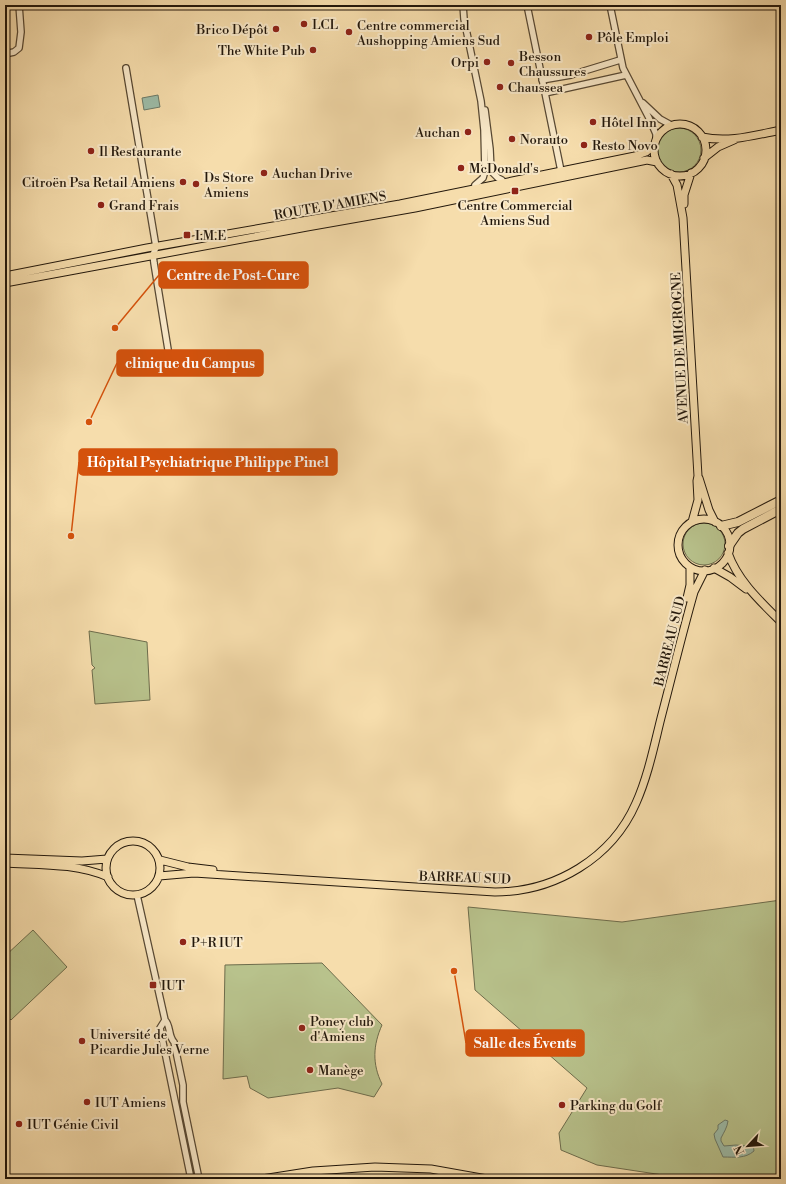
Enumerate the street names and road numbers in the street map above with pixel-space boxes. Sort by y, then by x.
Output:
street label: ROUTE D'AMIENS [273,188,388,224]
street label: AVENUE DE MIGROGNE [668,272,692,425]
street label: BARREAU SUD [651,595,689,689]
street label: BARREAU SUD [418,868,511,888]

